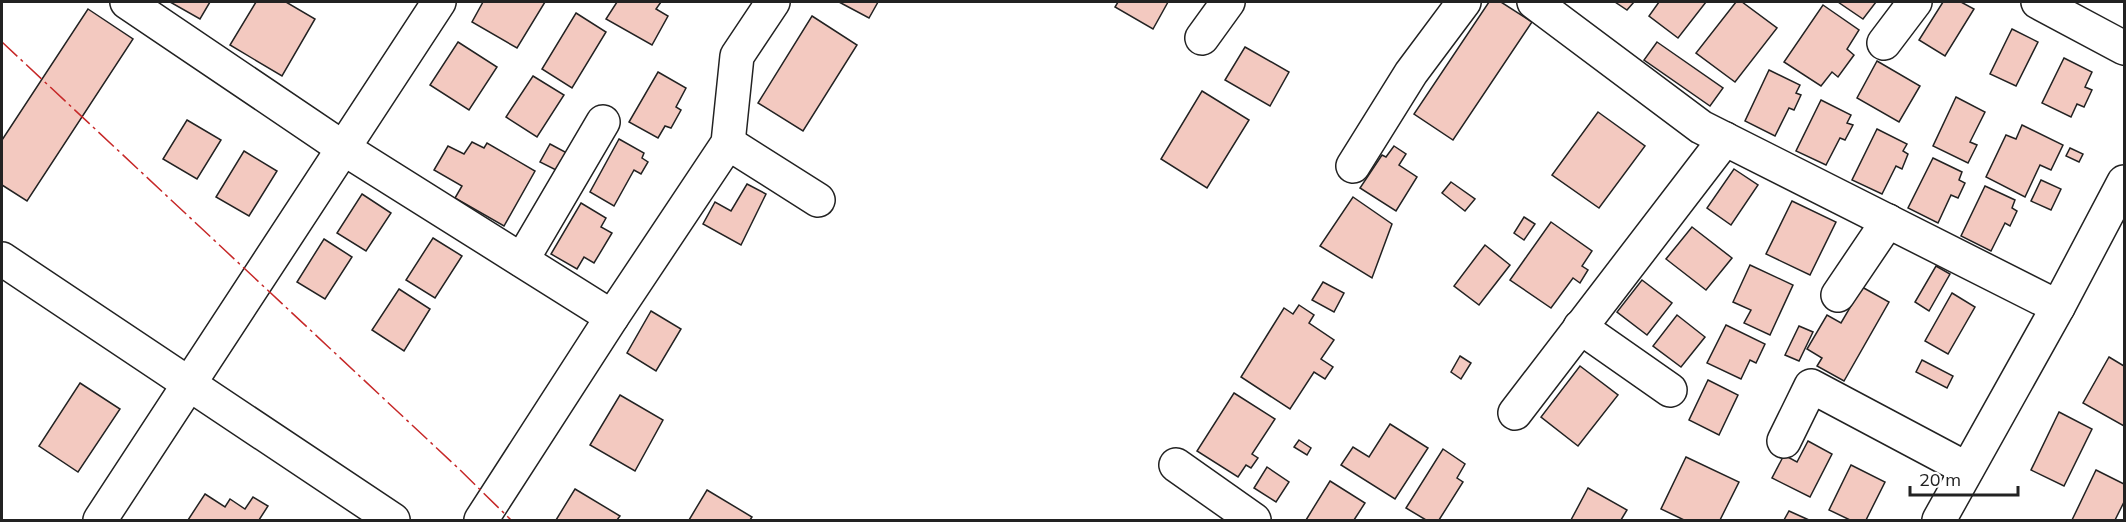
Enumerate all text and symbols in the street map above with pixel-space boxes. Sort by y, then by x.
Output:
scale bar [1910,459,2018,497]
text: 20 m [1919,468,1961,491]

